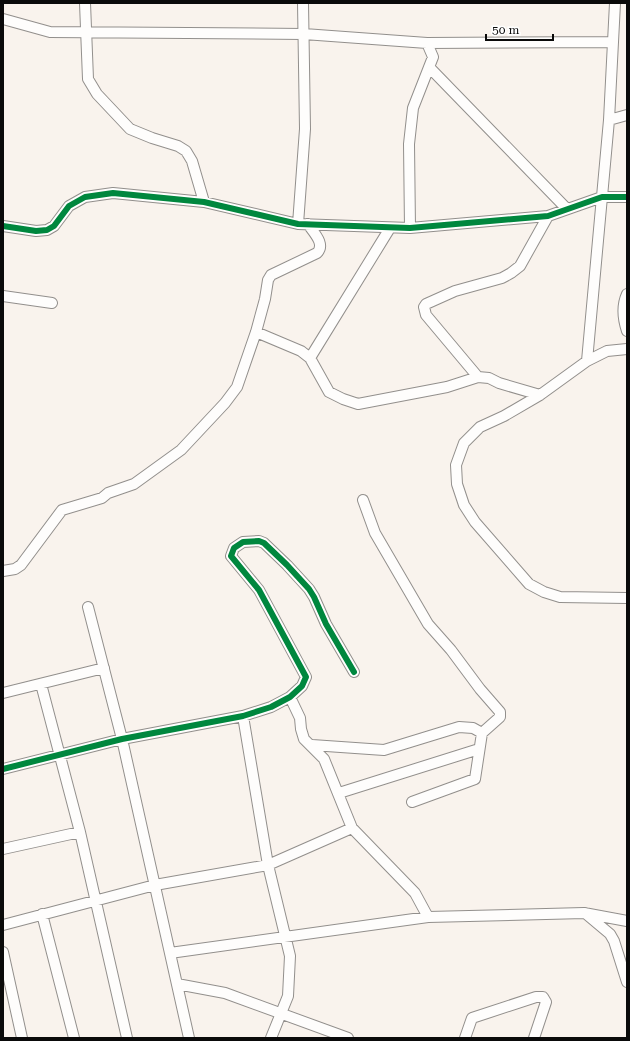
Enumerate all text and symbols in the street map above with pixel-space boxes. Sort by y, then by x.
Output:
scale bar [486,16,553,42]
text: 50 m [492,23,519,37]

